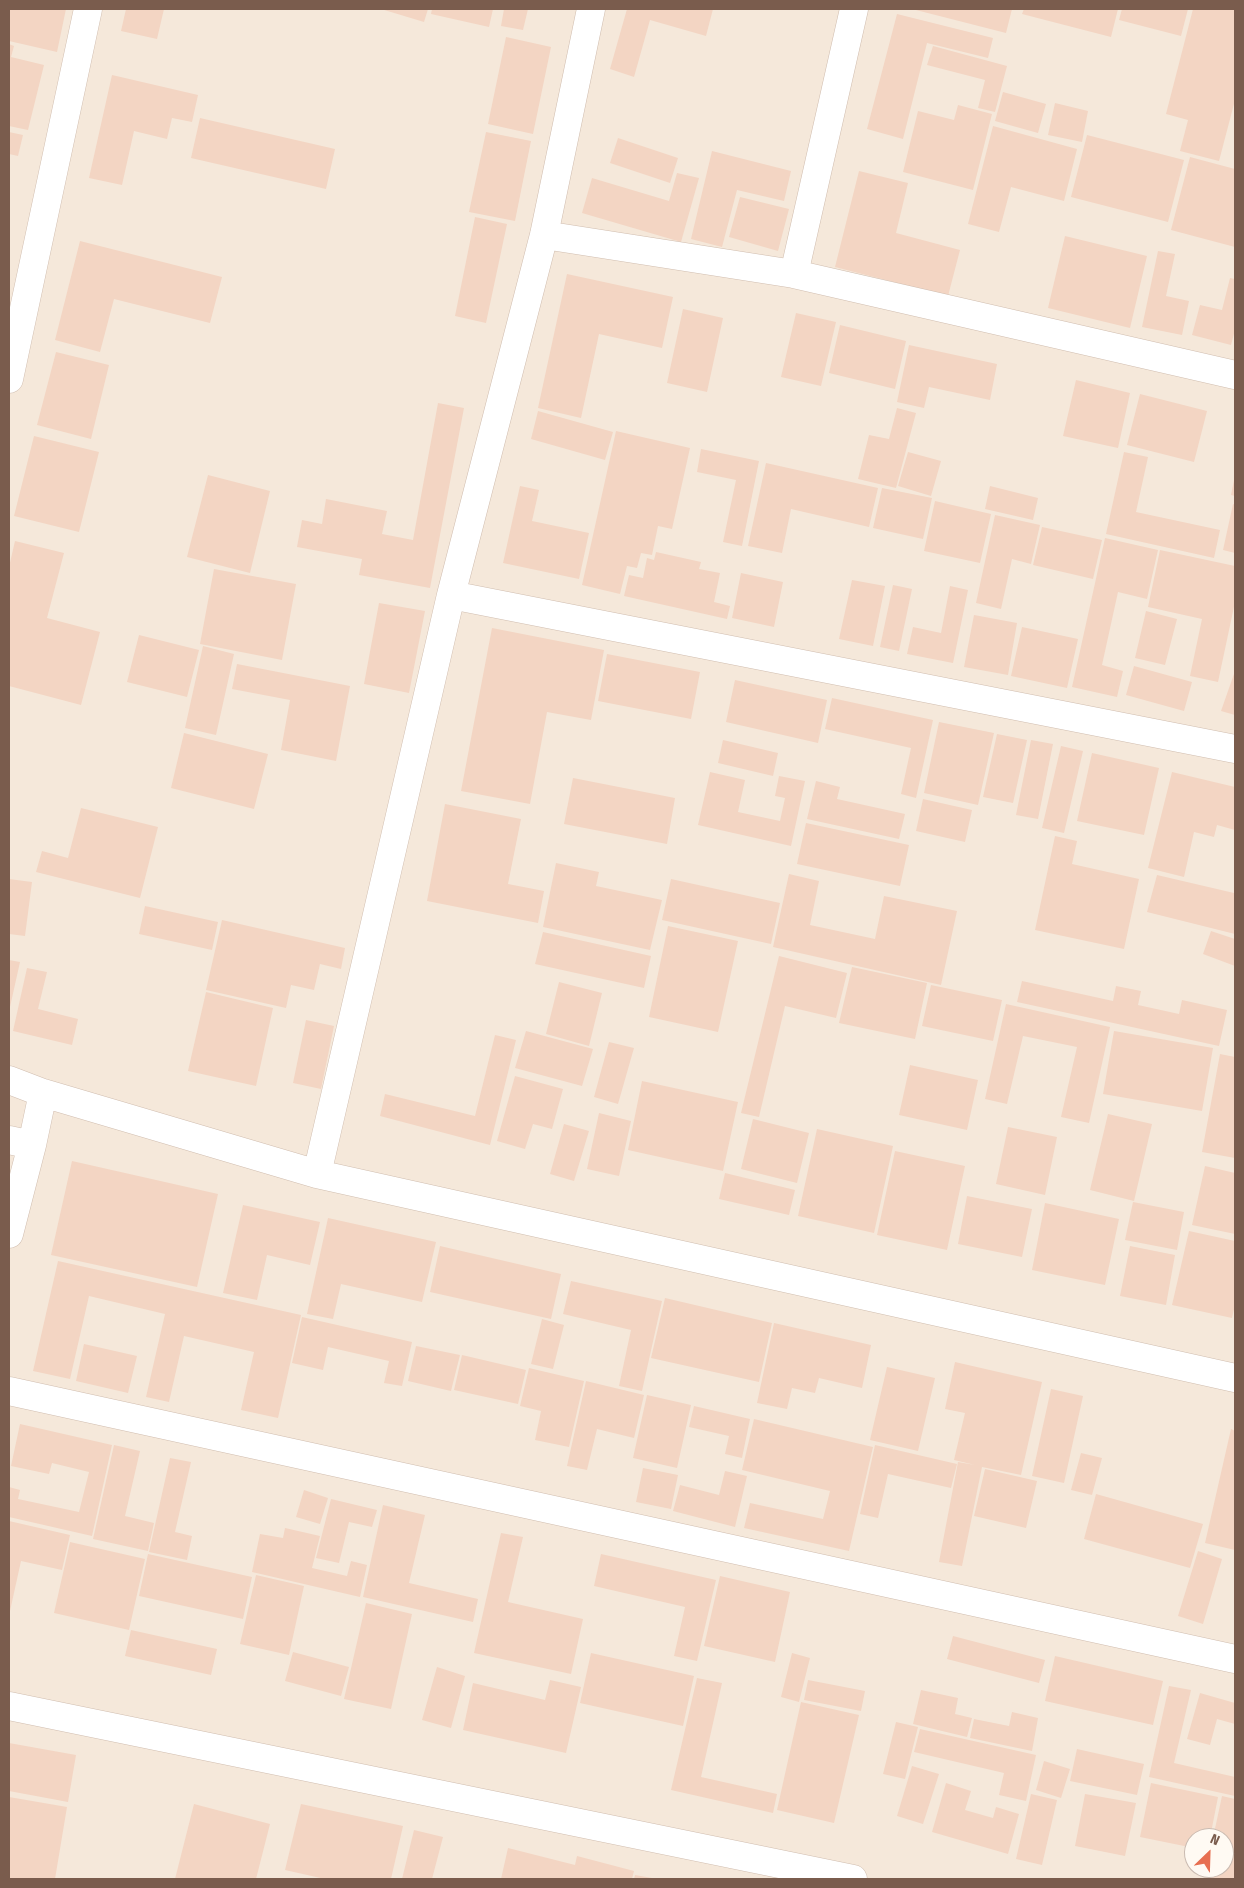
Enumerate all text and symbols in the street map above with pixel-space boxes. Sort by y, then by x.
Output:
north arrow [1184,1828,1234,1878]
text: N [1208,1830,1222,1849]

